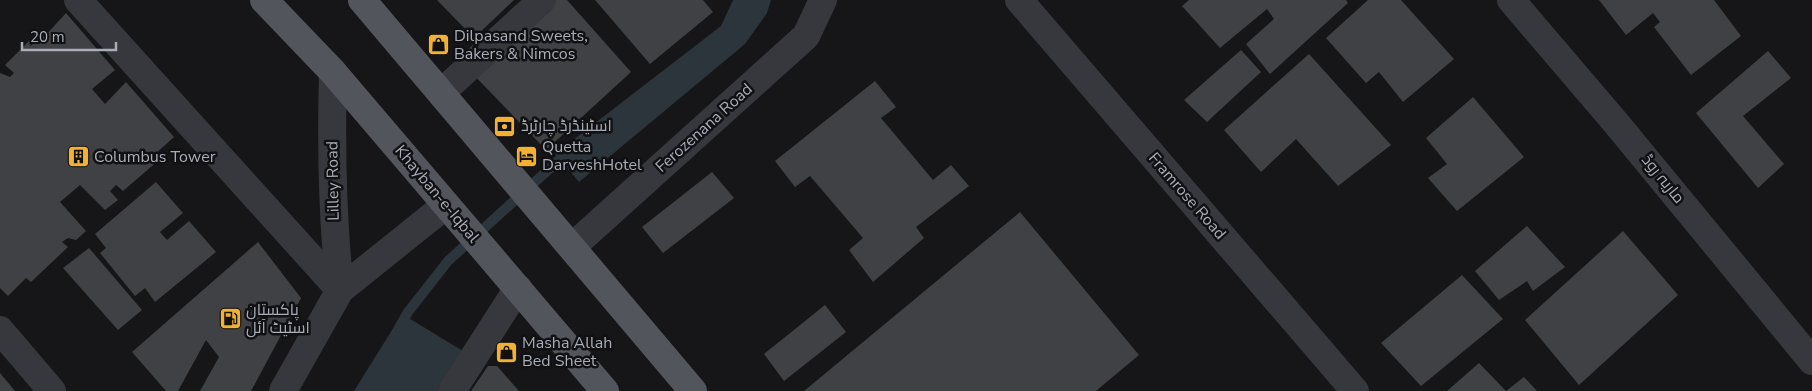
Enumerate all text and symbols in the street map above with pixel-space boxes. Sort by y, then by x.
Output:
scale bar [22,20,116,52]
place label: Dilpasand Sweets, Bakers & Nimcos [454,25,588,65]
text: 20 m [30,27,65,47]
shop icon: Dilpasand Sweets, Bakers & Nimcos [426,33,450,57]
street label: Ferozenana Road [651,78,757,178]
bank icon: اسٹینڈرڈ چارٹرڈ [493,114,517,138]
place label: اسٹینڈرڈ چارٹرڈ [521,115,612,137]
place label: Quetta DarveshHotel [542,136,642,176]
street label: Lilley Road [321,141,345,221]
street label: Khayban-e-Iqbal [390,141,485,248]
hotel icon: Quetta DarveshHotel [514,144,538,168]
building icon: Columbus Tower [66,145,90,169]
place label: Columbus Tower [94,146,216,168]
street label: Framrose Road [1143,148,1231,244]
street label: ماریہ روڈ [1636,150,1690,208]
place label: پاکستان اسٹیٹ آئل [246,299,310,339]
fuel station icon: پاکستان اسٹیٹ آئل [218,307,242,331]
place label: Masha Allah Bed Sheet [522,332,612,372]
shop icon: Masha Allah Bed Sheet [494,340,518,364]

